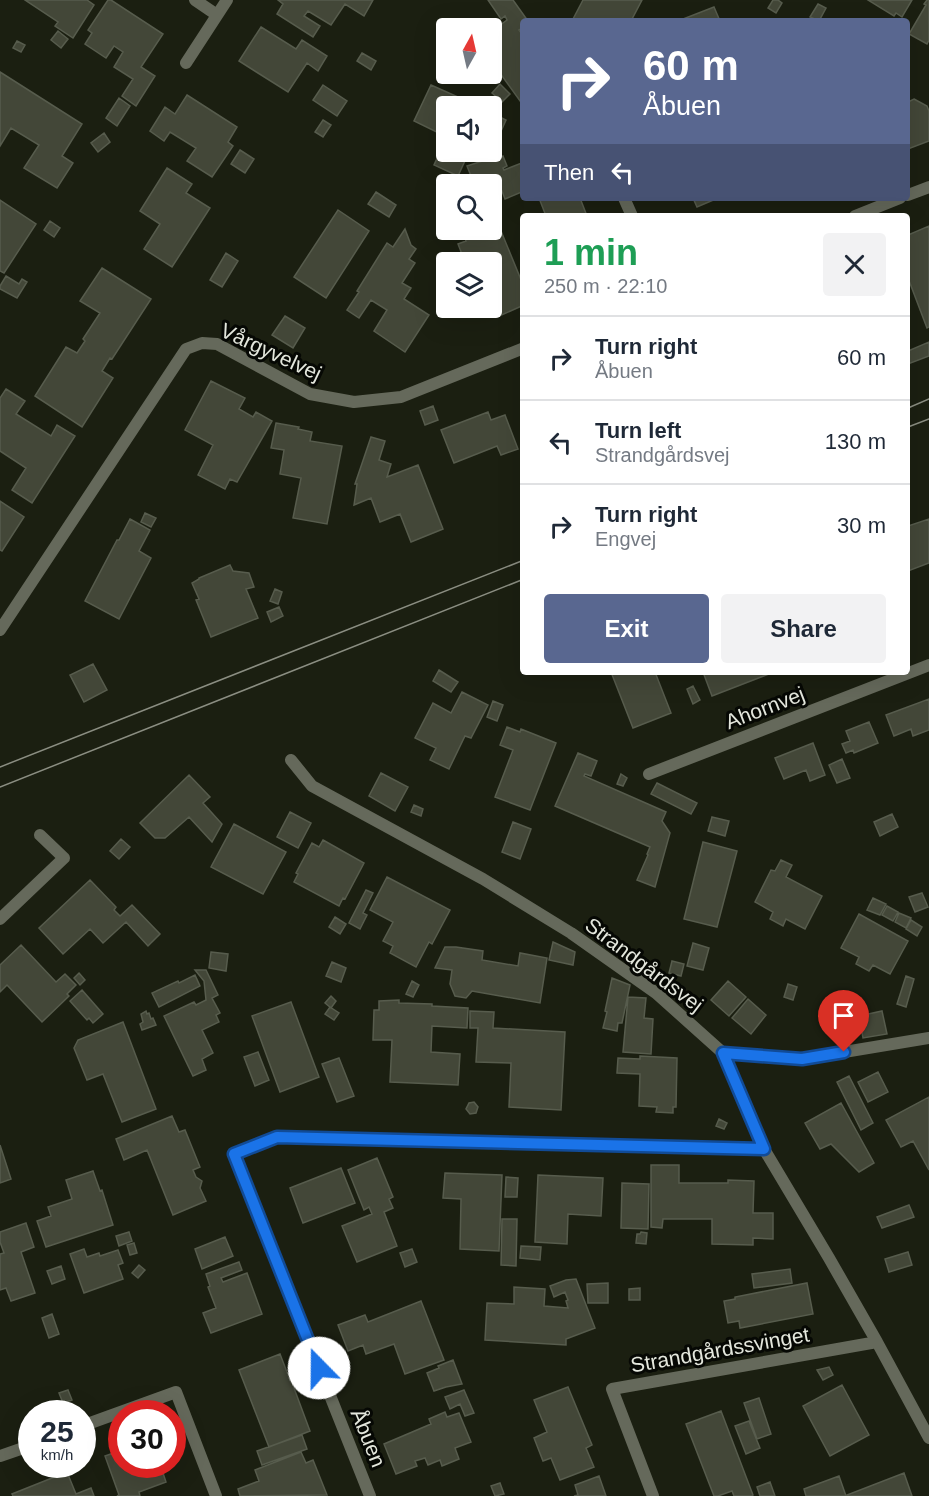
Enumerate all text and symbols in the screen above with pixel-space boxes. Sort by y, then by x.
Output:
north arrow [436,18,502,84]
map controls [436,18,502,318]
icon: right [544,42,622,120]
text: 60 m [643,42,739,89]
text: Åbuen [643,91,721,121]
button: sound [436,96,502,162]
icon: left [606,156,639,189]
text: Then [544,160,594,185]
button: search [436,174,502,240]
text: 1 min [544,232,638,273]
button: close [823,233,886,296]
button: layers [436,252,502,318]
text: 250 m · 22:10 [544,275,667,297]
street label: Vårgyvelvej [217,318,325,385]
text: Turn right [595,334,697,359]
icon: right [544,342,577,375]
text: 60 m [837,345,886,370]
text: Åbuen [595,360,653,382]
text: Turn left [595,418,681,443]
icon: left [544,426,577,459]
text: 130 m [825,429,886,454]
text: Strandgårdsvej [595,444,730,466]
text: Turn right [595,502,697,527]
icon: right [544,510,577,543]
text: 30 m [837,513,886,538]
text: Engvej [595,528,656,550]
button: Exit [544,594,709,663]
button: Share [721,594,886,663]
street label: Ahornvej [722,682,808,733]
street label: Strandgårdsvej [581,913,708,1016]
pin [818,990,869,1052]
icon: arrive [827,999,860,1032]
street label: Strandgårdssvinget [629,1322,811,1377]
position arrow [287,1336,351,1400]
speed limit sign: 30 [108,1400,186,1478]
street label: Åbuen [346,1405,391,1470]
text: 25 [40,1415,74,1448]
text: km/h [41,1446,73,1463]

